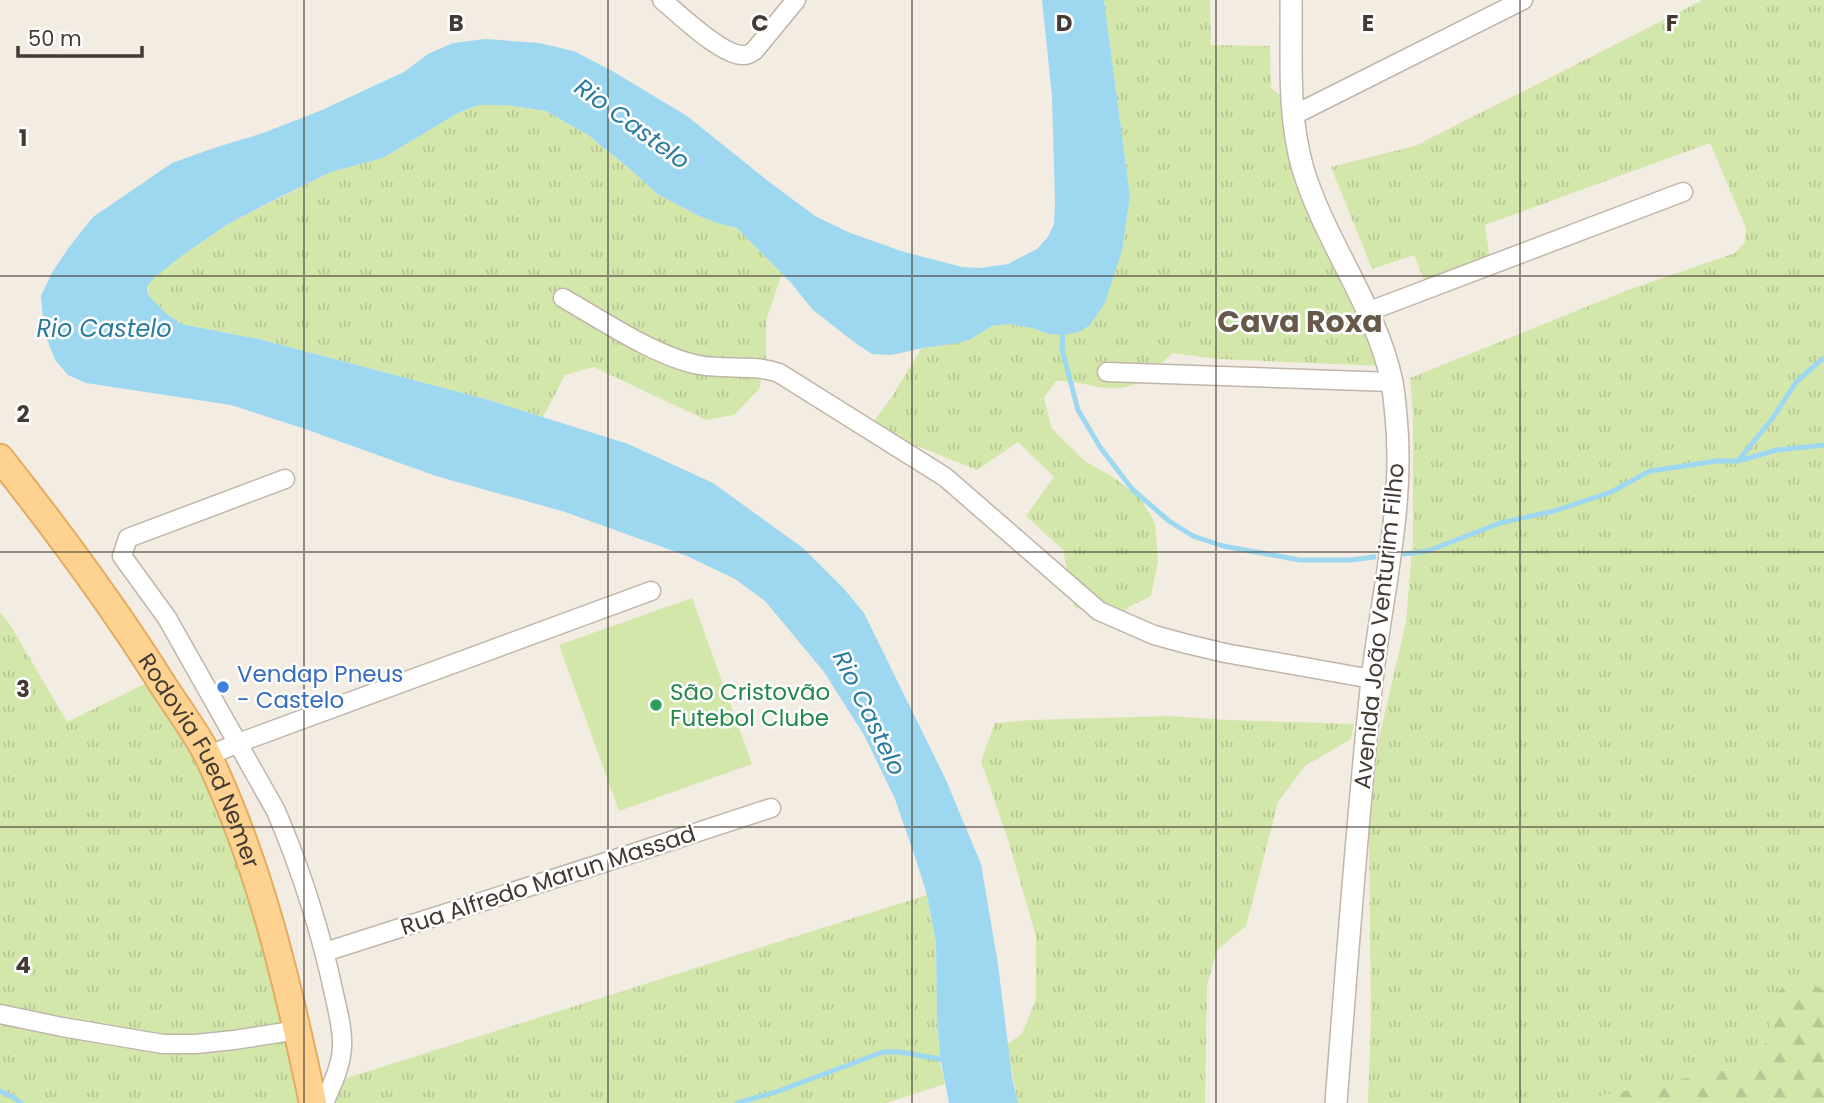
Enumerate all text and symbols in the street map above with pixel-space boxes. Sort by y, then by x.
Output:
text: B [448,7,464,39]
text: C [751,7,769,39]
text: D [1056,7,1072,39]
text: E [1362,7,1374,39]
text: F [1666,7,1678,39]
scale bar [18,14,142,58]
text: 50 m [28,24,82,53]
water label: Rio Castelo [568,71,697,177]
text: 1 [19,122,27,154]
district label: Cava Roxa [1217,300,1383,343]
water label: Rio Castelo [36,312,172,345]
text: 2 [16,398,30,430]
street label: Avenida João Venturim Filho [1346,461,1412,791]
water label: Rio Castelo [825,645,914,781]
street label: Rodovia Fued Nemer [131,647,268,872]
place label: Vendap Pneus - Castelo [237,658,403,716]
text: 3 [16,673,30,705]
place label: São Cristovão Futebol Clube [670,676,830,734]
marker: Vendap Pneus - Castelo [215,679,231,695]
marker: São Cristovão Futebol Clube [648,697,664,713]
street label: Rua Alfredo Marun Massad [396,817,700,943]
text: 4 [15,949,31,981]

